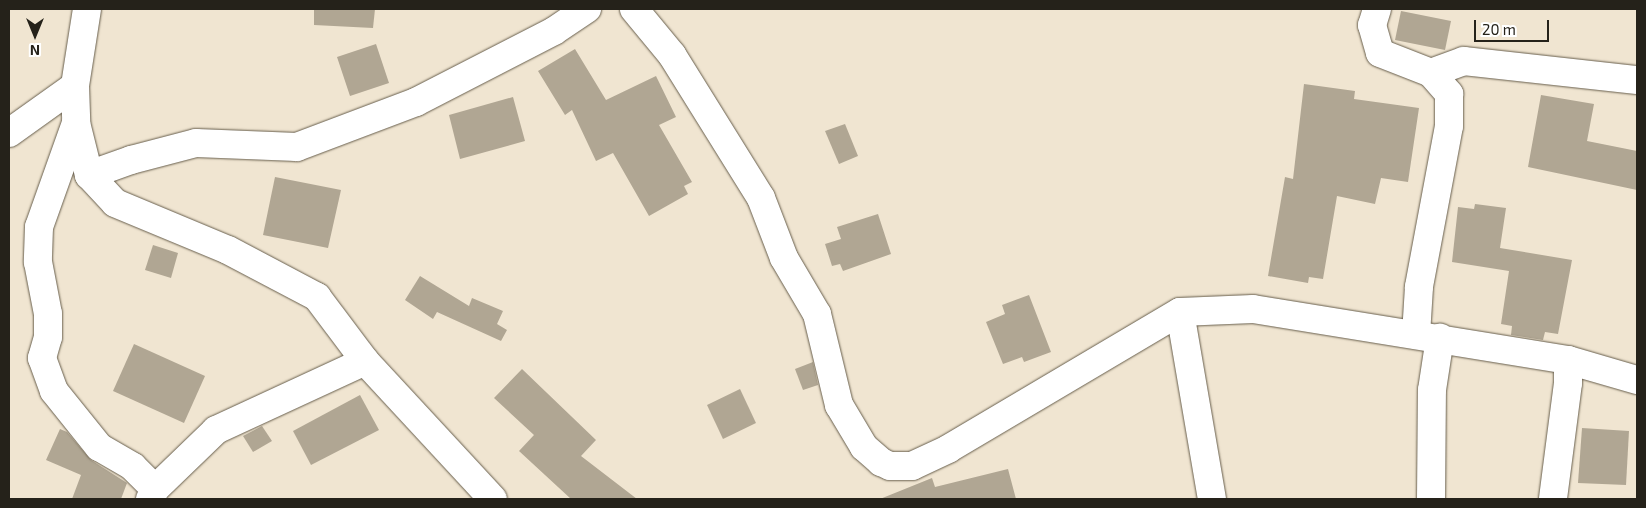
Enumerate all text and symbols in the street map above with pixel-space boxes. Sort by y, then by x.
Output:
north arrow [10,10,60,60]
scale bar [1476,10,1551,42]
text: 20 m [1482,20,1516,38]
text: N [30,42,40,59]

